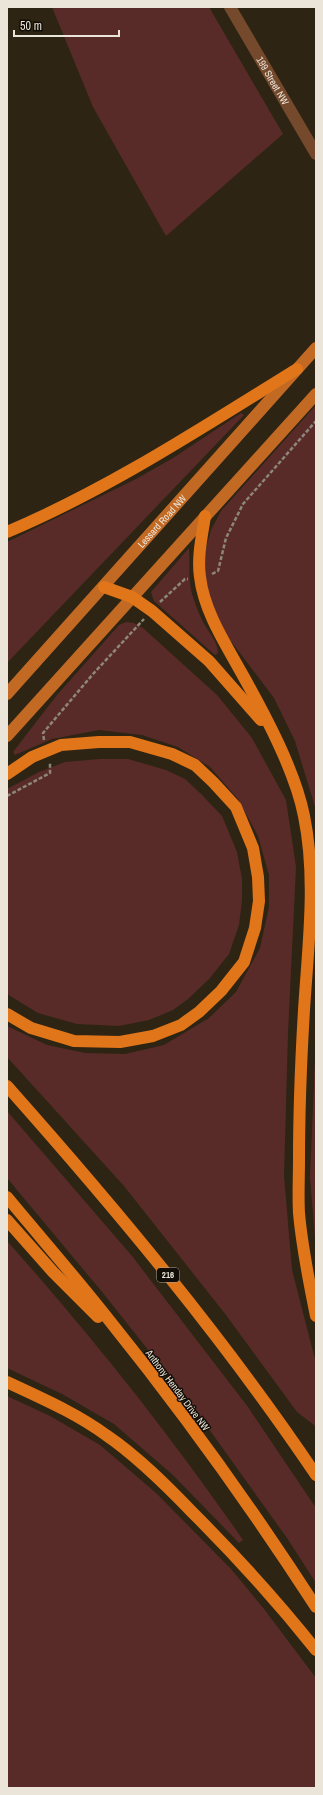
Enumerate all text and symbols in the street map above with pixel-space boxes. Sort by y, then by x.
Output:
scale bar [14,12,119,38]
text: 50 m [20,18,42,34]
street label: 199 Street NW [253,54,292,107]
street label: Lessard Road NW [135,492,189,551]
road number: 216 [157,1268,179,1282]
street label: Anthony Henday Drive NW [142,1346,213,1434]

